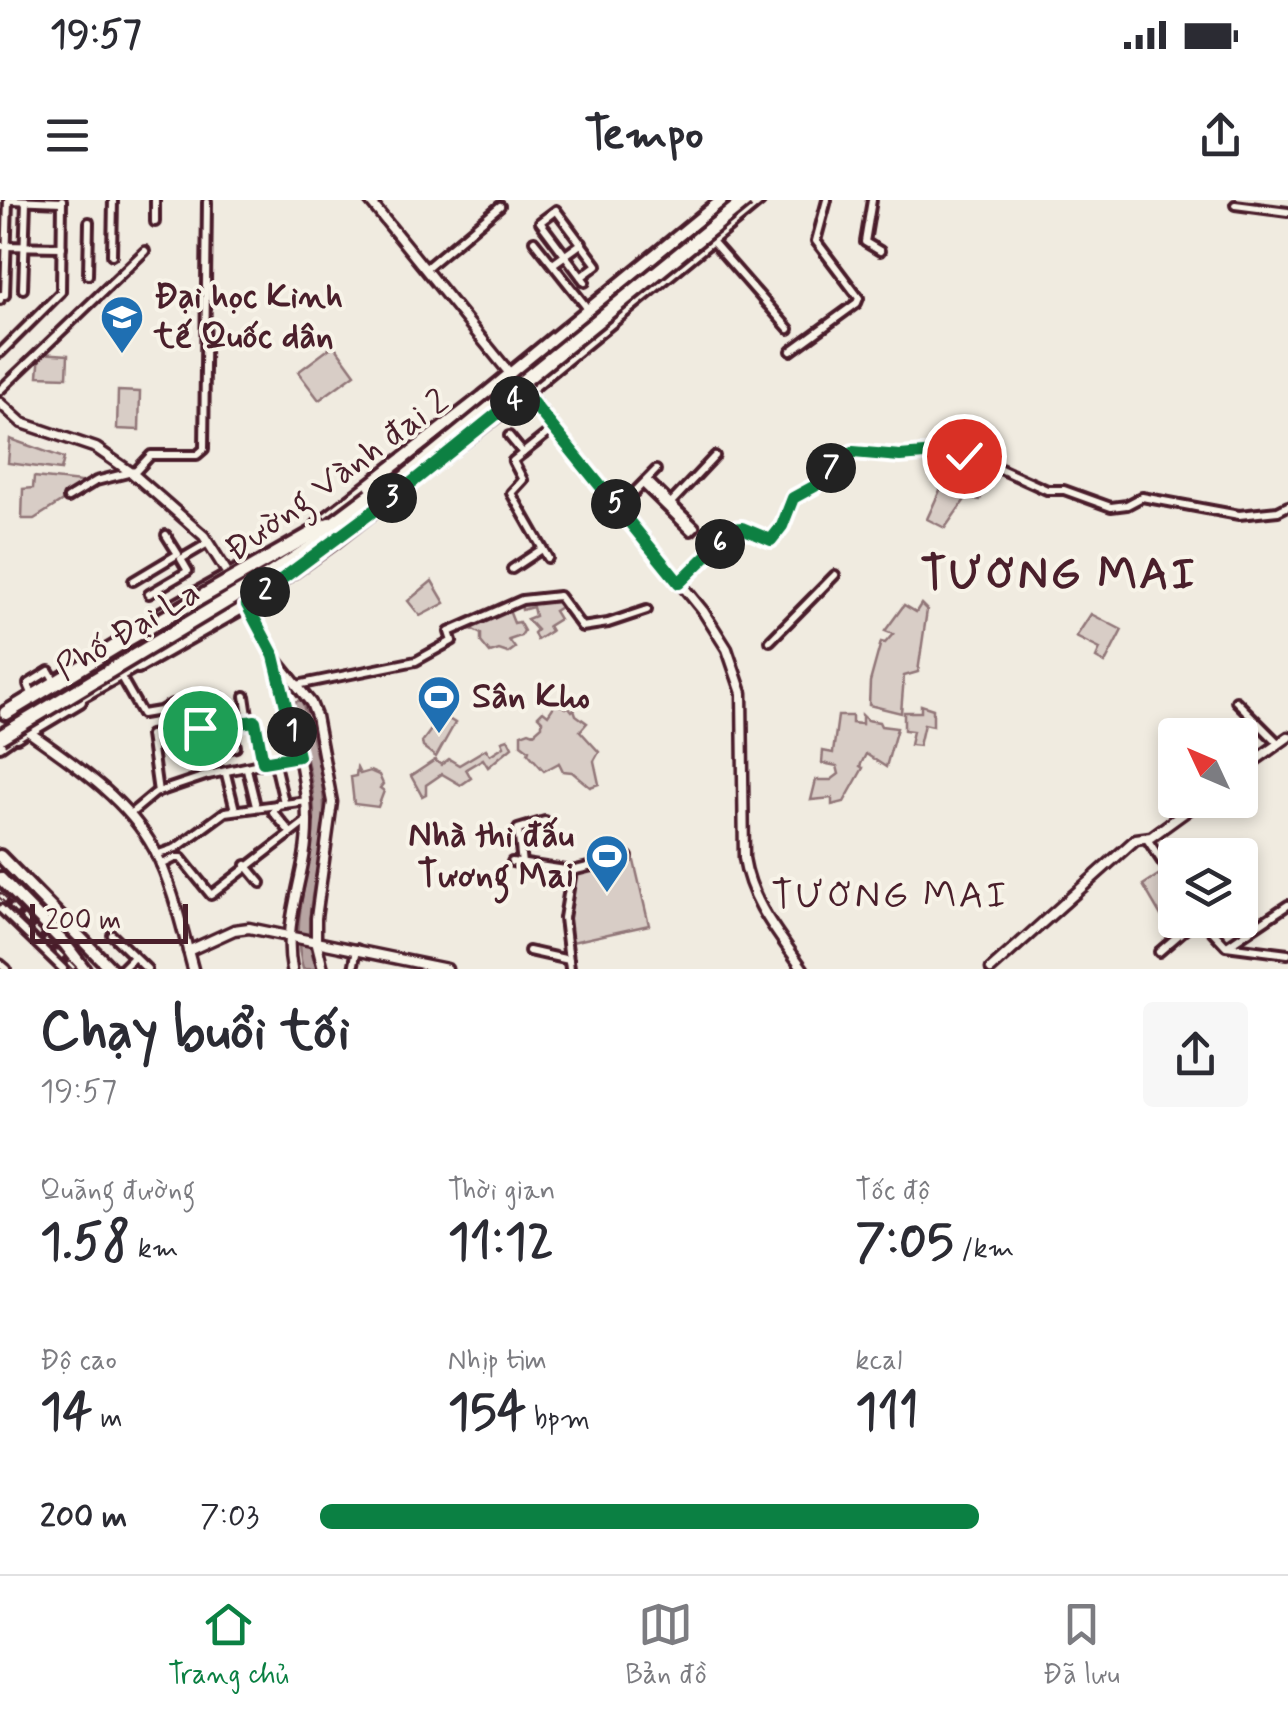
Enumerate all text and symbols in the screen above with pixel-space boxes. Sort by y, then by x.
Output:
text: 19:57 [50,11,142,60]
text: Tempo [584,106,704,165]
icon: menu [40,108,95,163]
icon: share [1193,108,1248,163]
place label: Đại học Kinh tế Quốc dân [153,274,343,360]
school or university icon: Đại học Kinh tế Quốc dân [99,294,145,355]
pin: 4 [490,376,540,426]
street label: Đường Vành đai 2 [216,379,461,576]
text: 4 [507,382,523,419]
pin [922,414,1007,499]
icon: check [937,429,992,484]
pin: 7 [806,443,856,493]
text: 7 [823,449,840,486]
pin: 3 [367,473,417,523]
text: 3 [386,479,398,516]
pin: 5 [591,479,641,529]
text: 5 [608,485,624,522]
pin: 6 [695,519,745,569]
text: 6 [713,525,727,562]
district label: TƯƠNG MAI [920,546,1198,605]
pin: 2 [240,567,290,617]
street label: Phố Đại La [47,570,209,692]
text: 2 [258,573,272,610]
sports icon: Sân Kho [416,674,462,735]
place label: Sân Kho [472,674,590,720]
pin [158,686,243,771]
icon: arrive [173,701,228,756]
pin: 1 [267,707,317,757]
text: 1 [286,713,298,750]
north arrow [1158,718,1258,818]
map controls [1158,718,1258,938]
place label: Nhà thi đấu Tương Mai [408,813,574,904]
sports icon: Nhà thi đấu Tương Mai [584,833,630,894]
button: layers [1158,838,1258,938]
district label: TƯƠNG MAI [771,872,1009,921]
scale bar [30,899,188,944]
text: 200 m [45,903,121,940]
text: Chạy buổi tối [40,997,350,1069]
button: share [1143,1002,1248,1107]
text: 19:57 [40,1071,117,1113]
text: Quãng đường [40,1173,195,1210]
text: Thời gian [448,1173,555,1210]
text: Tốc độ [855,1173,931,1210]
text: 1.58 [40,1210,130,1276]
text: 11:12 [448,1210,554,1276]
text: 7:05 [855,1210,954,1276]
text: km [130,1231,179,1268]
text: /km [954,1231,1014,1268]
text: Độ cao [40,1343,117,1380]
text: Nhịp tim [448,1343,547,1380]
text: kcal [855,1343,902,1380]
text: 14 [40,1380,93,1446]
text: 154 [448,1380,526,1446]
text: 111 [855,1380,919,1446]
text: m [93,1401,123,1438]
text: bpm [526,1401,590,1438]
text: 200 m [40,1496,127,1538]
text: 7:03 [200,1496,259,1538]
tab: Trang chủ [168,1597,289,1694]
tab: Bản đồ [625,1597,707,1694]
tab: Đã lưu [1043,1597,1120,1694]

